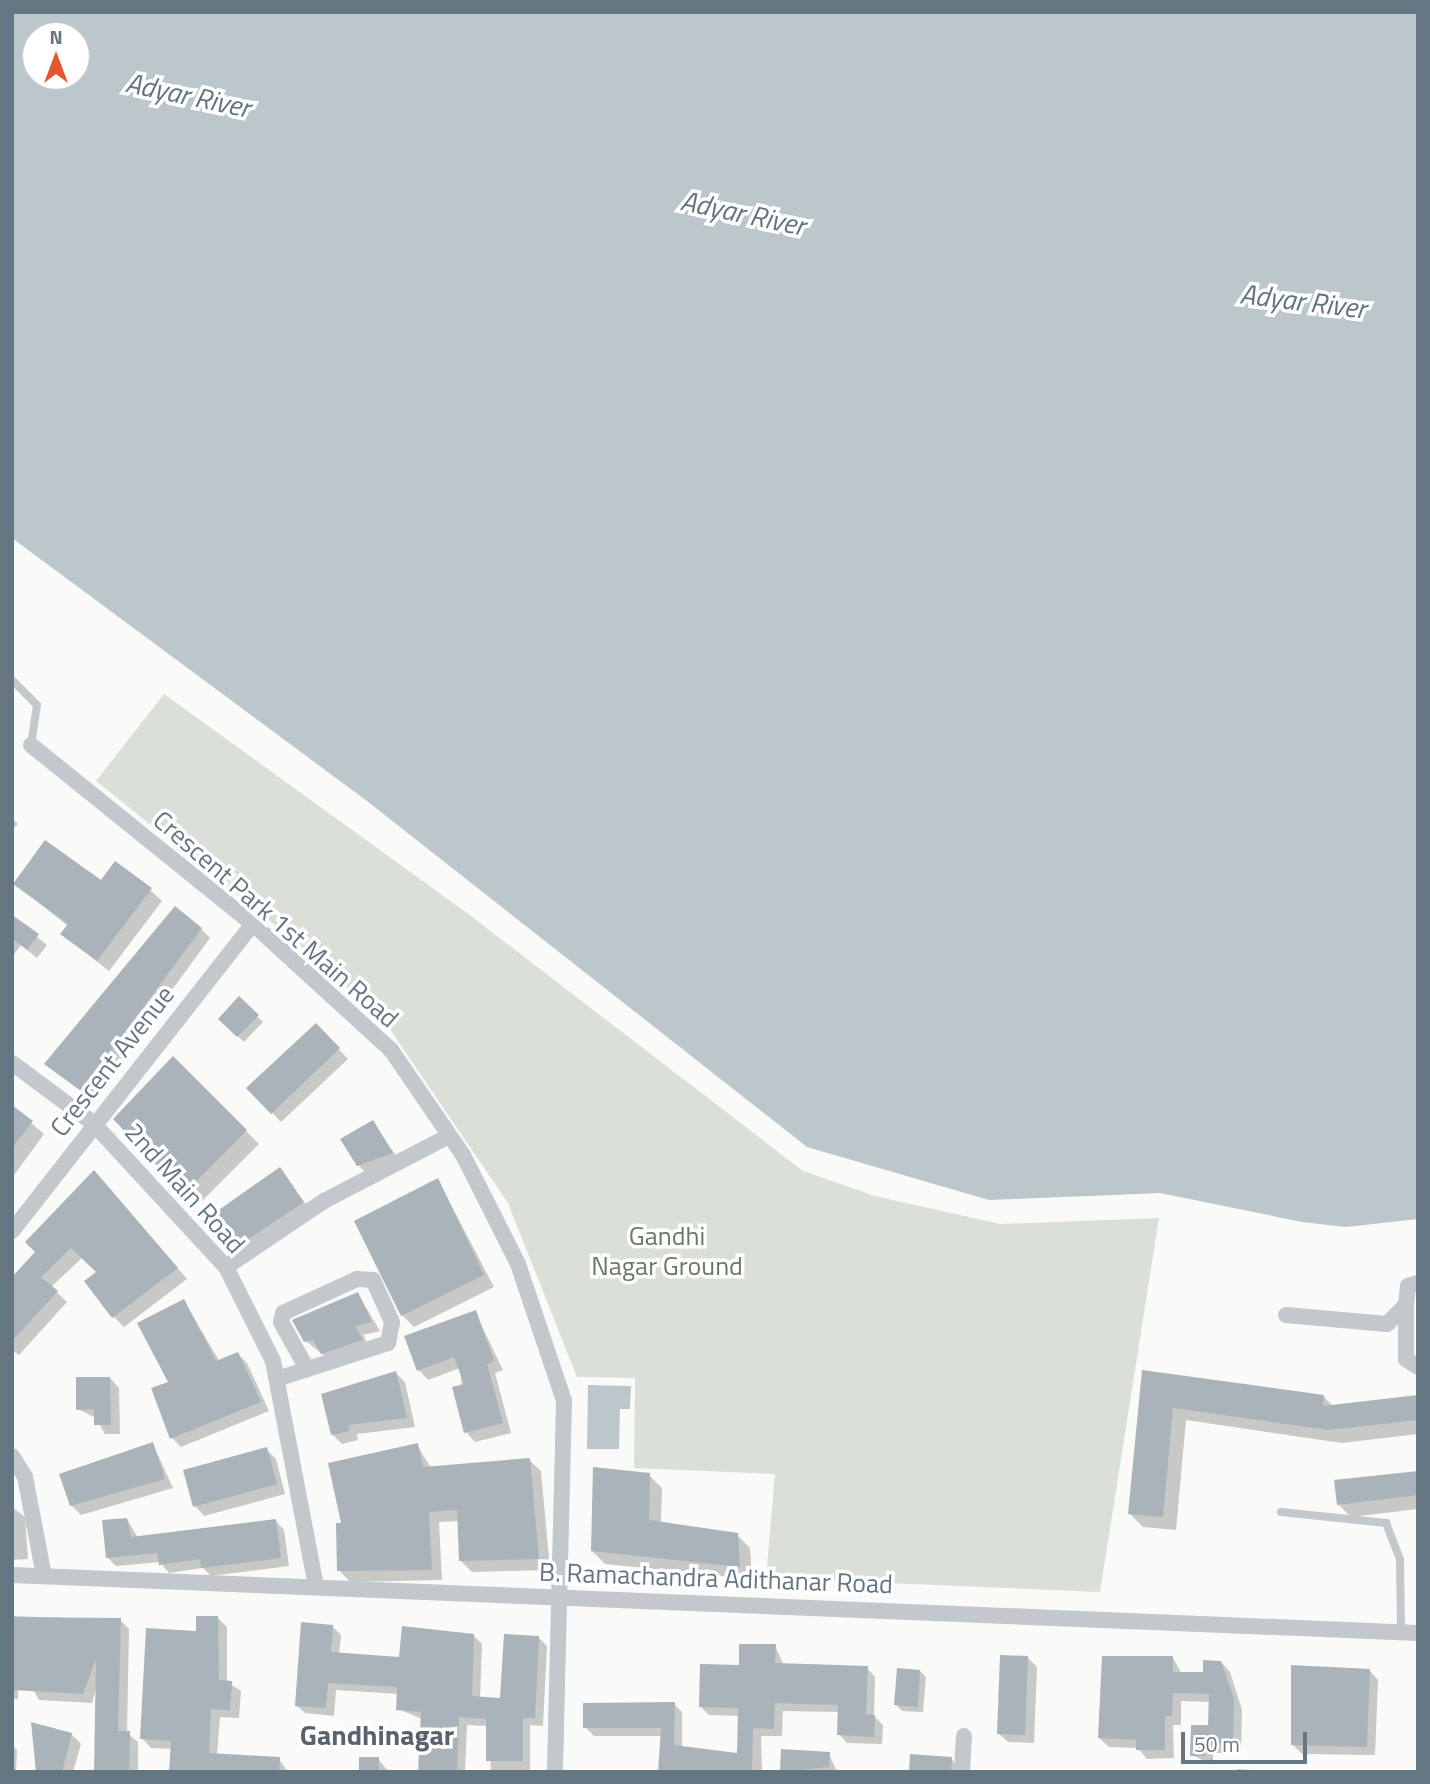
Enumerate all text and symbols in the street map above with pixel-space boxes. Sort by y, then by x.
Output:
north arrow [21,21,91,91]
text: N [49,22,63,51]
water label: Adyar River [123,65,253,125]
water label: Adyar River [678,183,808,243]
water label: Adyar River [1238,277,1368,325]
street label: Crescent Park 1st Main Road [147,804,405,1034]
street label: Crescent Avenue [44,980,180,1142]
street label: 2nd Main Road [118,1116,252,1260]
park label: Gandhi Nagar Ground [591,1220,743,1282]
street label: B. Ramachandra Adithanar Road [539,1556,893,1600]
district label: Gandhinagar [300,1718,454,1752]
scale bar [1185,1718,1311,1762]
text: 50 m [1194,1728,1240,1760]

